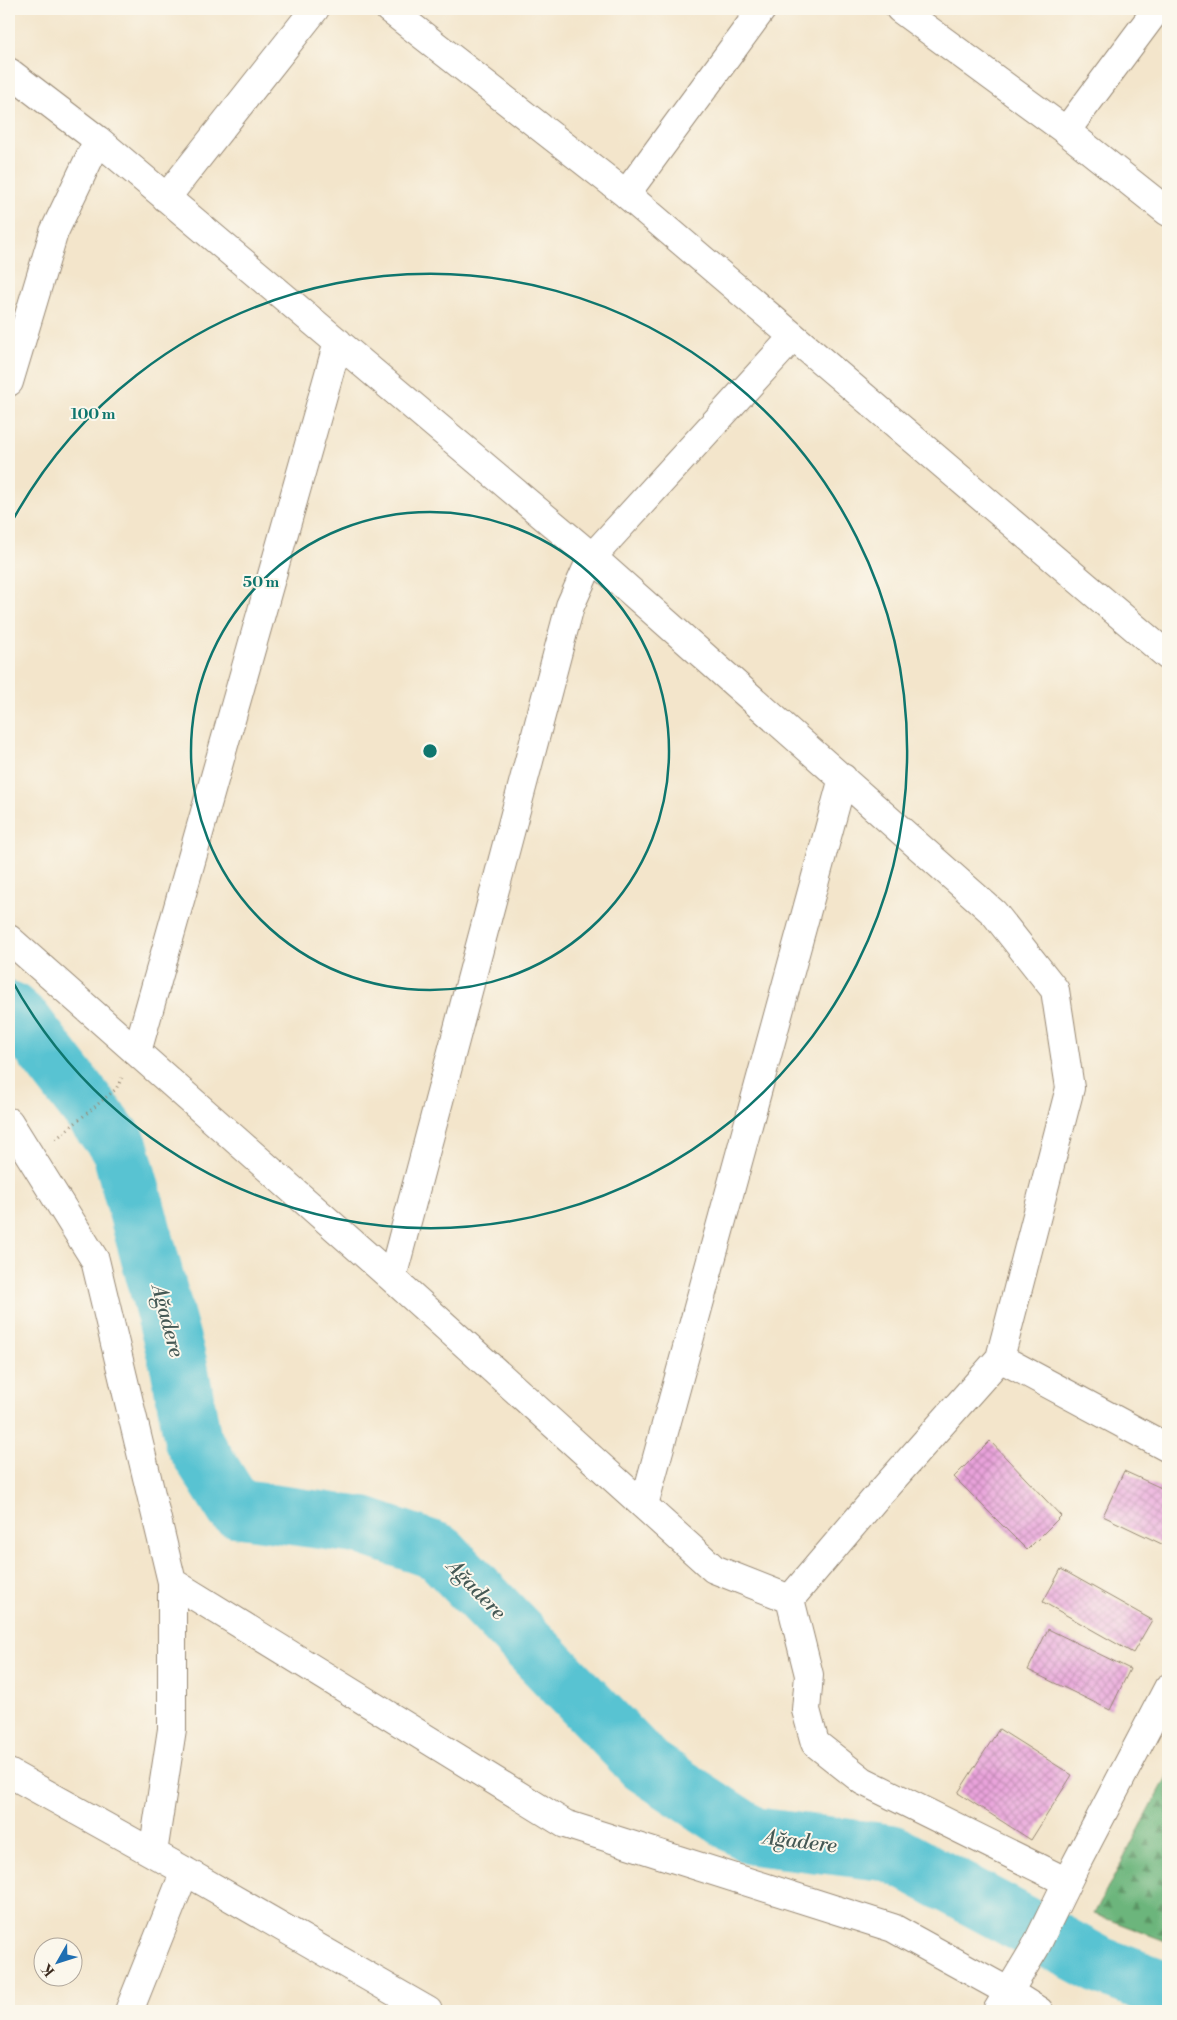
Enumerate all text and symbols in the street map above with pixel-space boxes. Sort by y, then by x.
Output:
text: 100 m [71,405,116,424]
text: 50 m [243,573,279,592]
centre of rings [421,742,439,760]
water label: Ağadere [144,1280,189,1360]
water label: Ağadere [440,1553,511,1626]
water label: Ağadere [760,1824,838,1859]
north arrow [32,1938,82,1988]
text: K [38,1959,59,1980]

